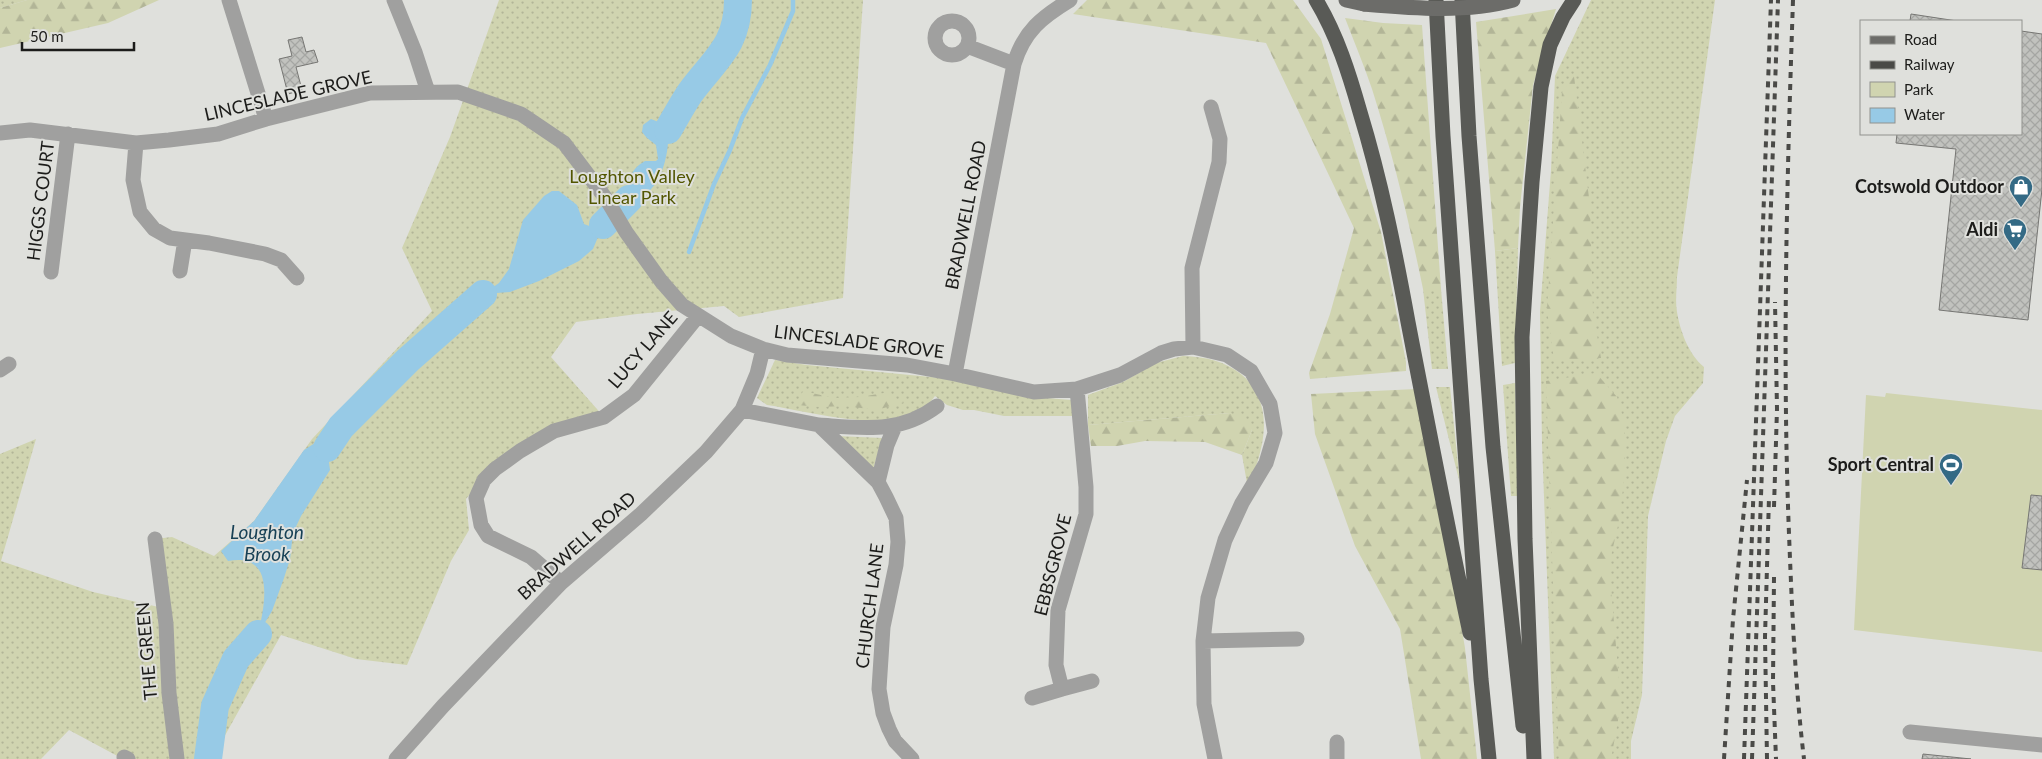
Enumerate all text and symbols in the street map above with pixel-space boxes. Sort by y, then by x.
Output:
scale bar [22,20,135,52]
legend [1860,20,2022,135]
text: 50 m [30,27,64,45]
text: Road [1904,30,1937,48]
text: Railway [1904,55,1955,73]
street label: LINCESLADE GROVE [202,65,374,125]
text: Park [1904,80,1934,98]
text: Water [1904,105,1945,123]
street label: BRADWELL ROAD [940,138,990,291]
street label: HIGGS COURT [22,139,58,262]
park label: Loughton Valley Linear Park [569,165,696,208]
shop icon: Cotswold Outdoor [2008,174,2034,208]
place label: Cotswold Outdoor [1855,175,2004,197]
supermarket icon: Aldi [2002,217,2028,251]
place label: Aldi [1965,218,1998,240]
street label: LUCY LANE [603,306,682,392]
street label: LINCESLADE GROVE [773,320,945,362]
sports icon: Sport Central [1938,452,1964,486]
place label: Sport Central [1828,453,1934,475]
street label: BRADWELL ROAD [513,486,640,604]
street label: EBBSGROVE [1029,511,1075,618]
water label: Loughton Brook [230,520,304,565]
street label: CHURCH LANE [850,542,888,670]
street label: THE GREEN [131,601,161,701]

